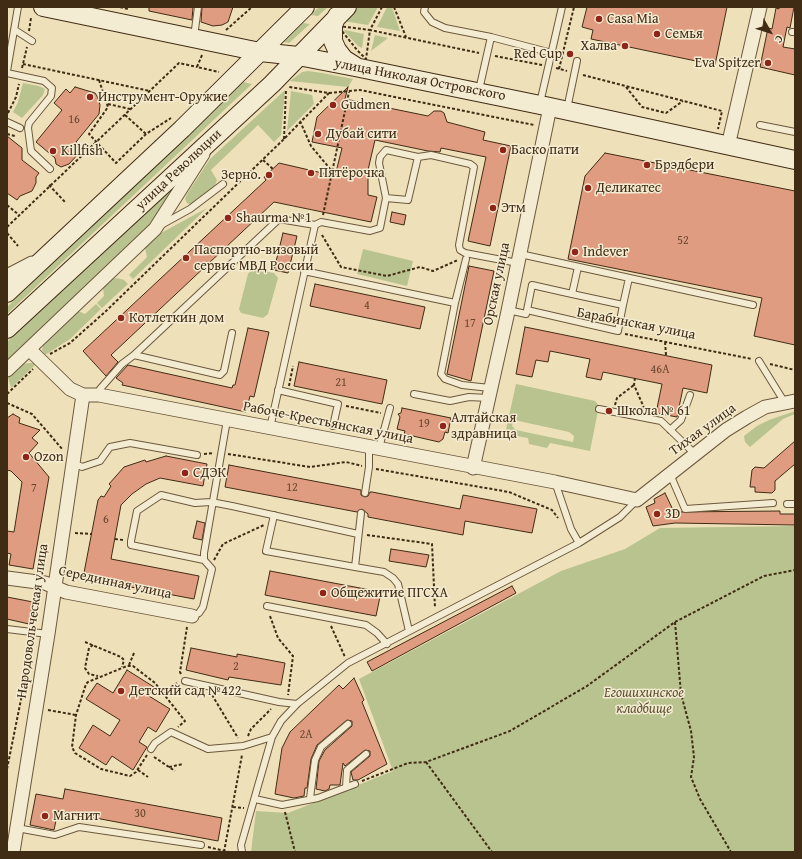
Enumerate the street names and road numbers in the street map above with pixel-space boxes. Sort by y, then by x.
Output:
street label: улица Николая Островского [333,55,507,105]
street label: улица Революции [133,126,225,214]
street label: Орская улица [480,241,514,327]
street label: Барабинская улица [575,304,697,344]
street label: Рабоче-Крестьянская улица [241,398,415,448]
street label: Тихая улица [667,400,739,460]
street label: Народовольческая улица [14,543,52,699]
street label: Серединная улица [57,563,173,603]

